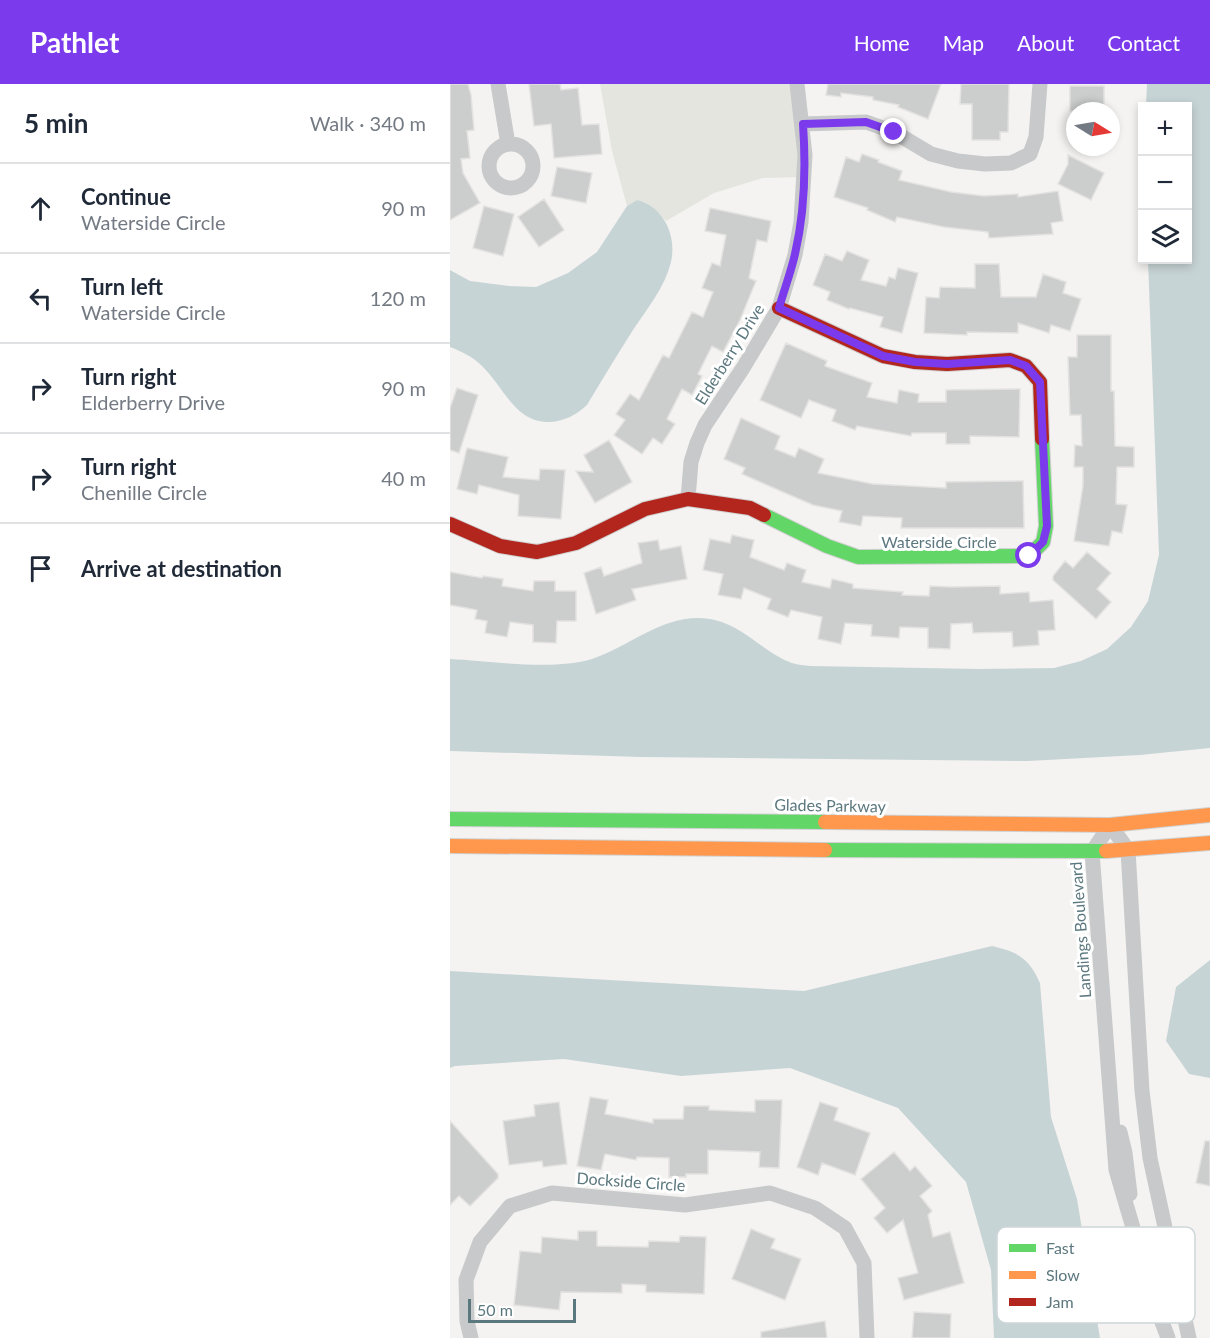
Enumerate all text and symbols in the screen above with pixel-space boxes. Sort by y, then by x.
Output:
text: Pathlet [30,25,119,59]
text: Home [854,30,910,55]
text: Map [943,30,984,55]
text: About [1017,30,1074,55]
text: Contact [1107,30,1180,55]
north arrow [1066,102,1120,156]
map controls [1138,102,1192,264]
button: + [1138,102,1192,156]
text: 5 min [24,107,88,139]
text: Walk · 340 m [310,111,426,135]
route end [880,118,906,144]
button: − [1138,156,1192,210]
text: Continue [81,183,171,210]
icon: ahead [24,192,57,225]
text: 90 m [381,196,426,220]
text: Waterside Circle [81,210,226,234]
button: layers [1138,210,1192,264]
text: Turn left [81,273,163,300]
icon: left [24,282,57,315]
text: 120 m [370,286,426,310]
text: Waterside Circle [81,300,226,324]
street label: Elderberry Drive [690,300,768,408]
text: Turn right [81,363,176,390]
icon: right [24,372,57,405]
text: 90 m [381,376,426,400]
text: Elderberry Drive [81,390,225,414]
text: Turn right [81,453,176,480]
icon: right [24,462,57,495]
text: 40 m [381,466,426,490]
text: Chenille Circle [81,480,207,504]
street label: Waterside Circle [881,532,997,551]
route start [1015,542,1041,568]
icon: arrive [24,552,57,585]
text: Arrive at destination [81,555,282,582]
street label: Glades Parkway [774,795,887,815]
street label: Landings Boulevard [1066,861,1094,999]
street label: Dockside Circle [576,1168,686,1194]
legend [997,1227,1195,1323]
text: Fast [1046,1238,1075,1257]
text: Slow [1046,1265,1080,1284]
text: Jam [1046,1292,1074,1311]
scale bar [468,1296,576,1324]
text: 50 m [477,1300,513,1319]

